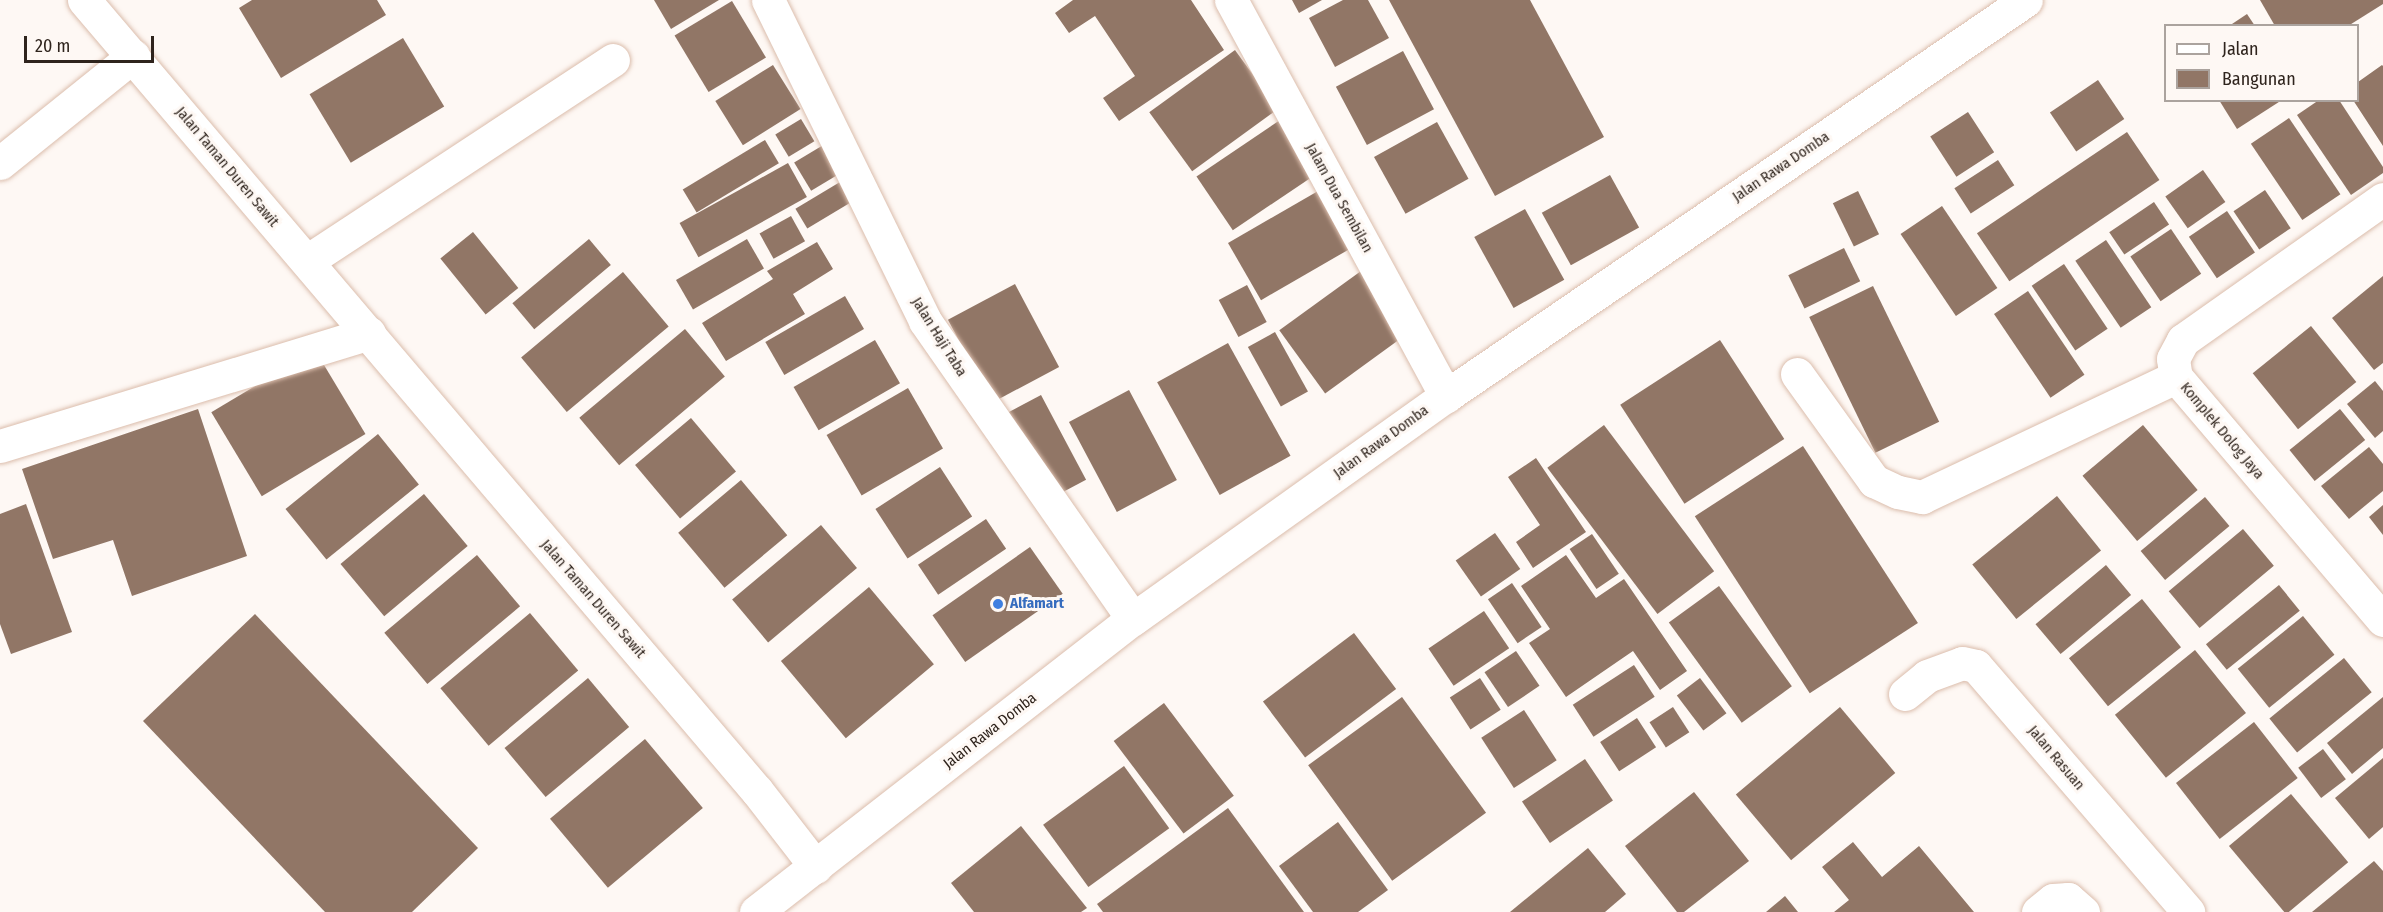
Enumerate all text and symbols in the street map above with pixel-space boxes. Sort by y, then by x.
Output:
scale bar [27,24,158,62]
legend [2164,24,2359,102]
text: 20 m [35,35,70,57]
text: Jalan [2222,38,2259,60]
text: Bangunan [2222,68,2296,90]
street label: Jalan Taman Duren Sawit [171,103,283,231]
street label: Jalan Rawa Domba [1729,128,1833,206]
street label: Jalam Dua Sembilan [1301,140,1377,256]
street label: Jalan Haji Taba [908,294,970,380]
street label: Komplek Dolog Jaya [2176,379,2268,483]
street label: Jalan Rawa Domba [1330,401,1432,483]
street label: Jalan Taman Duren Sawit [537,536,649,662]
place label: Alfamart [1010,595,1064,613]
marker: Alfamart [991,597,1005,611]
street label: Jalan Rawa Domba [940,689,1040,773]
street label: Jalan Rasuan [2024,722,2088,794]

